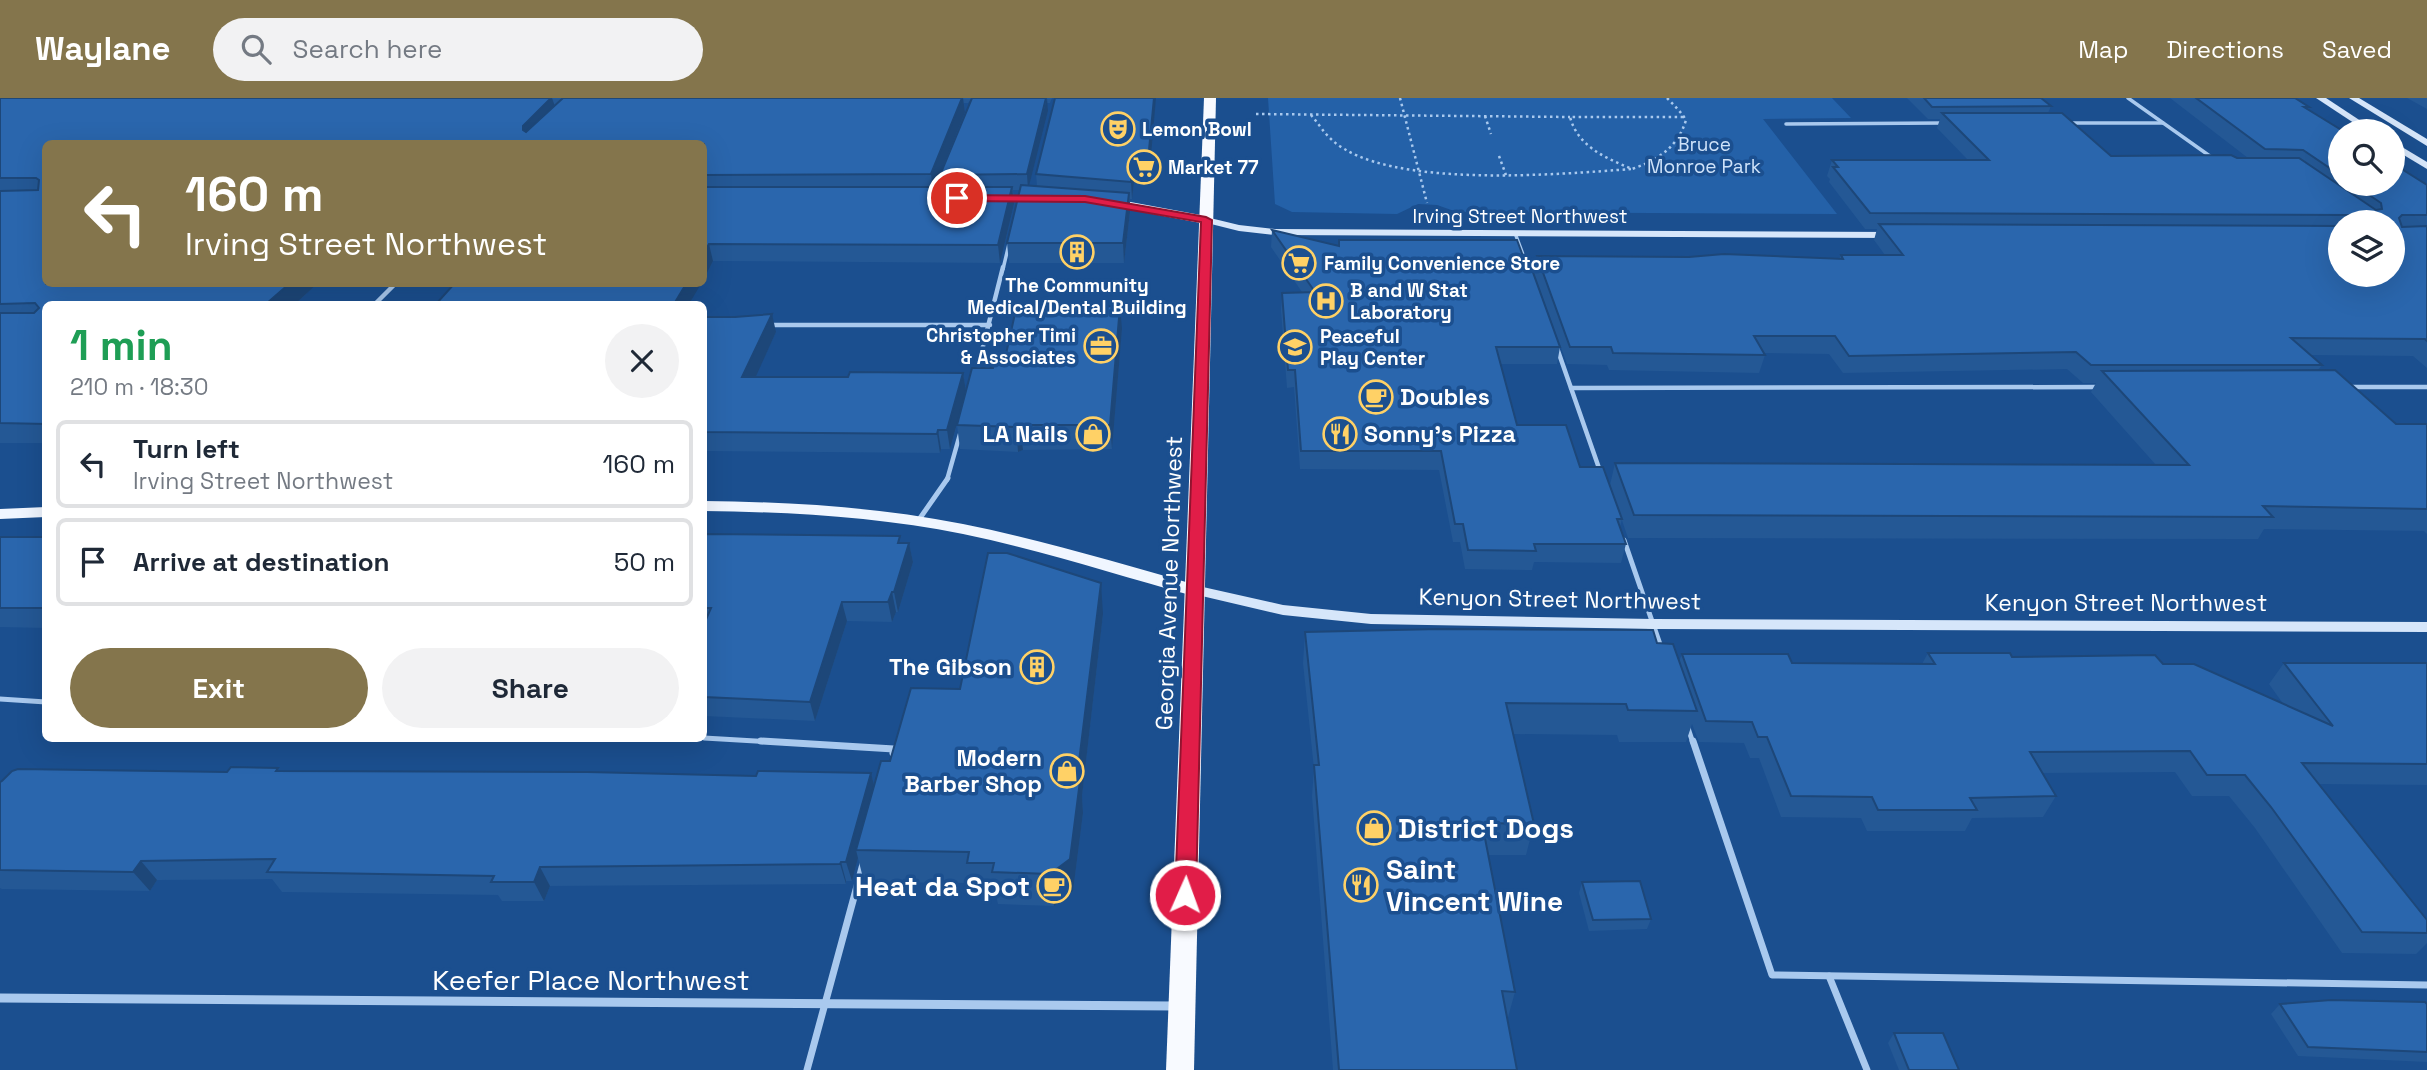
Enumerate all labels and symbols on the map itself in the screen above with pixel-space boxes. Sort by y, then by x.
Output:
theatre icon: Lemon Bowl [1099,110,1137,148]
place label: Lemon Bowl [1142,117,1252,142]
park label: Bruce Monroe Park [1647,132,1761,179]
supermarket icon: Market 77 [1125,148,1163,186]
place label: Market 77 [1168,155,1259,180]
pin [927,168,987,228]
street label: Irving Street Northwest [1413,204,1628,229]
building icon: The Community Medical/Dental Building [1058,233,1096,271]
supermarket icon: Family Convenience Store [1280,244,1318,282]
place label: Family Convenience Store [1324,251,1560,276]
place label: The Community Medical/Dental Building [967,273,1187,320]
place label: B and W Stat Laboratory [1350,278,1468,325]
hospital icon: B and W Stat Laboratory [1307,282,1345,320]
place label: Christopher Timi & Associates [926,323,1076,370]
place label: Peaceful Play Center [1320,324,1425,371]
office icon: Christopher Timi & Associates [1082,327,1120,365]
school or university icon: Peaceful Play Center [1276,328,1314,366]
cafe icon: Doubles [1357,378,1395,416]
place label: Doubles [1400,382,1490,412]
shop icon: LA Nails [1074,415,1112,453]
restaurant icon: Sonny's Pizza [1321,415,1359,453]
place label: LA Nails [982,419,1068,449]
place label: Sonny's Pizza [1364,419,1516,449]
street label: Georgia Avenue Northwest [1149,435,1189,731]
street label: Kenyon Street Northwest [1418,582,1702,616]
street label: Kenyon Street Northwest [1985,588,2267,618]
building icon: The Gibson [1018,648,1056,686]
place label: The Gibson [889,652,1012,682]
place label: Modern Barber Shop [905,743,1042,799]
shop icon: Modern Barber Shop [1048,752,1086,790]
shop icon: District Dogs [1355,809,1393,847]
place label: District Dogs [1398,810,1574,846]
place label: Saint Vincent Wine [1386,851,1563,919]
position arrow [1148,858,1222,932]
restaurant icon: Saint Vincent Wine [1342,866,1380,904]
cafe icon: Heat da Spot [1035,867,1073,905]
place label: Heat da Spot [855,868,1030,904]
street label: Keefer Place Northwest [432,962,750,998]

